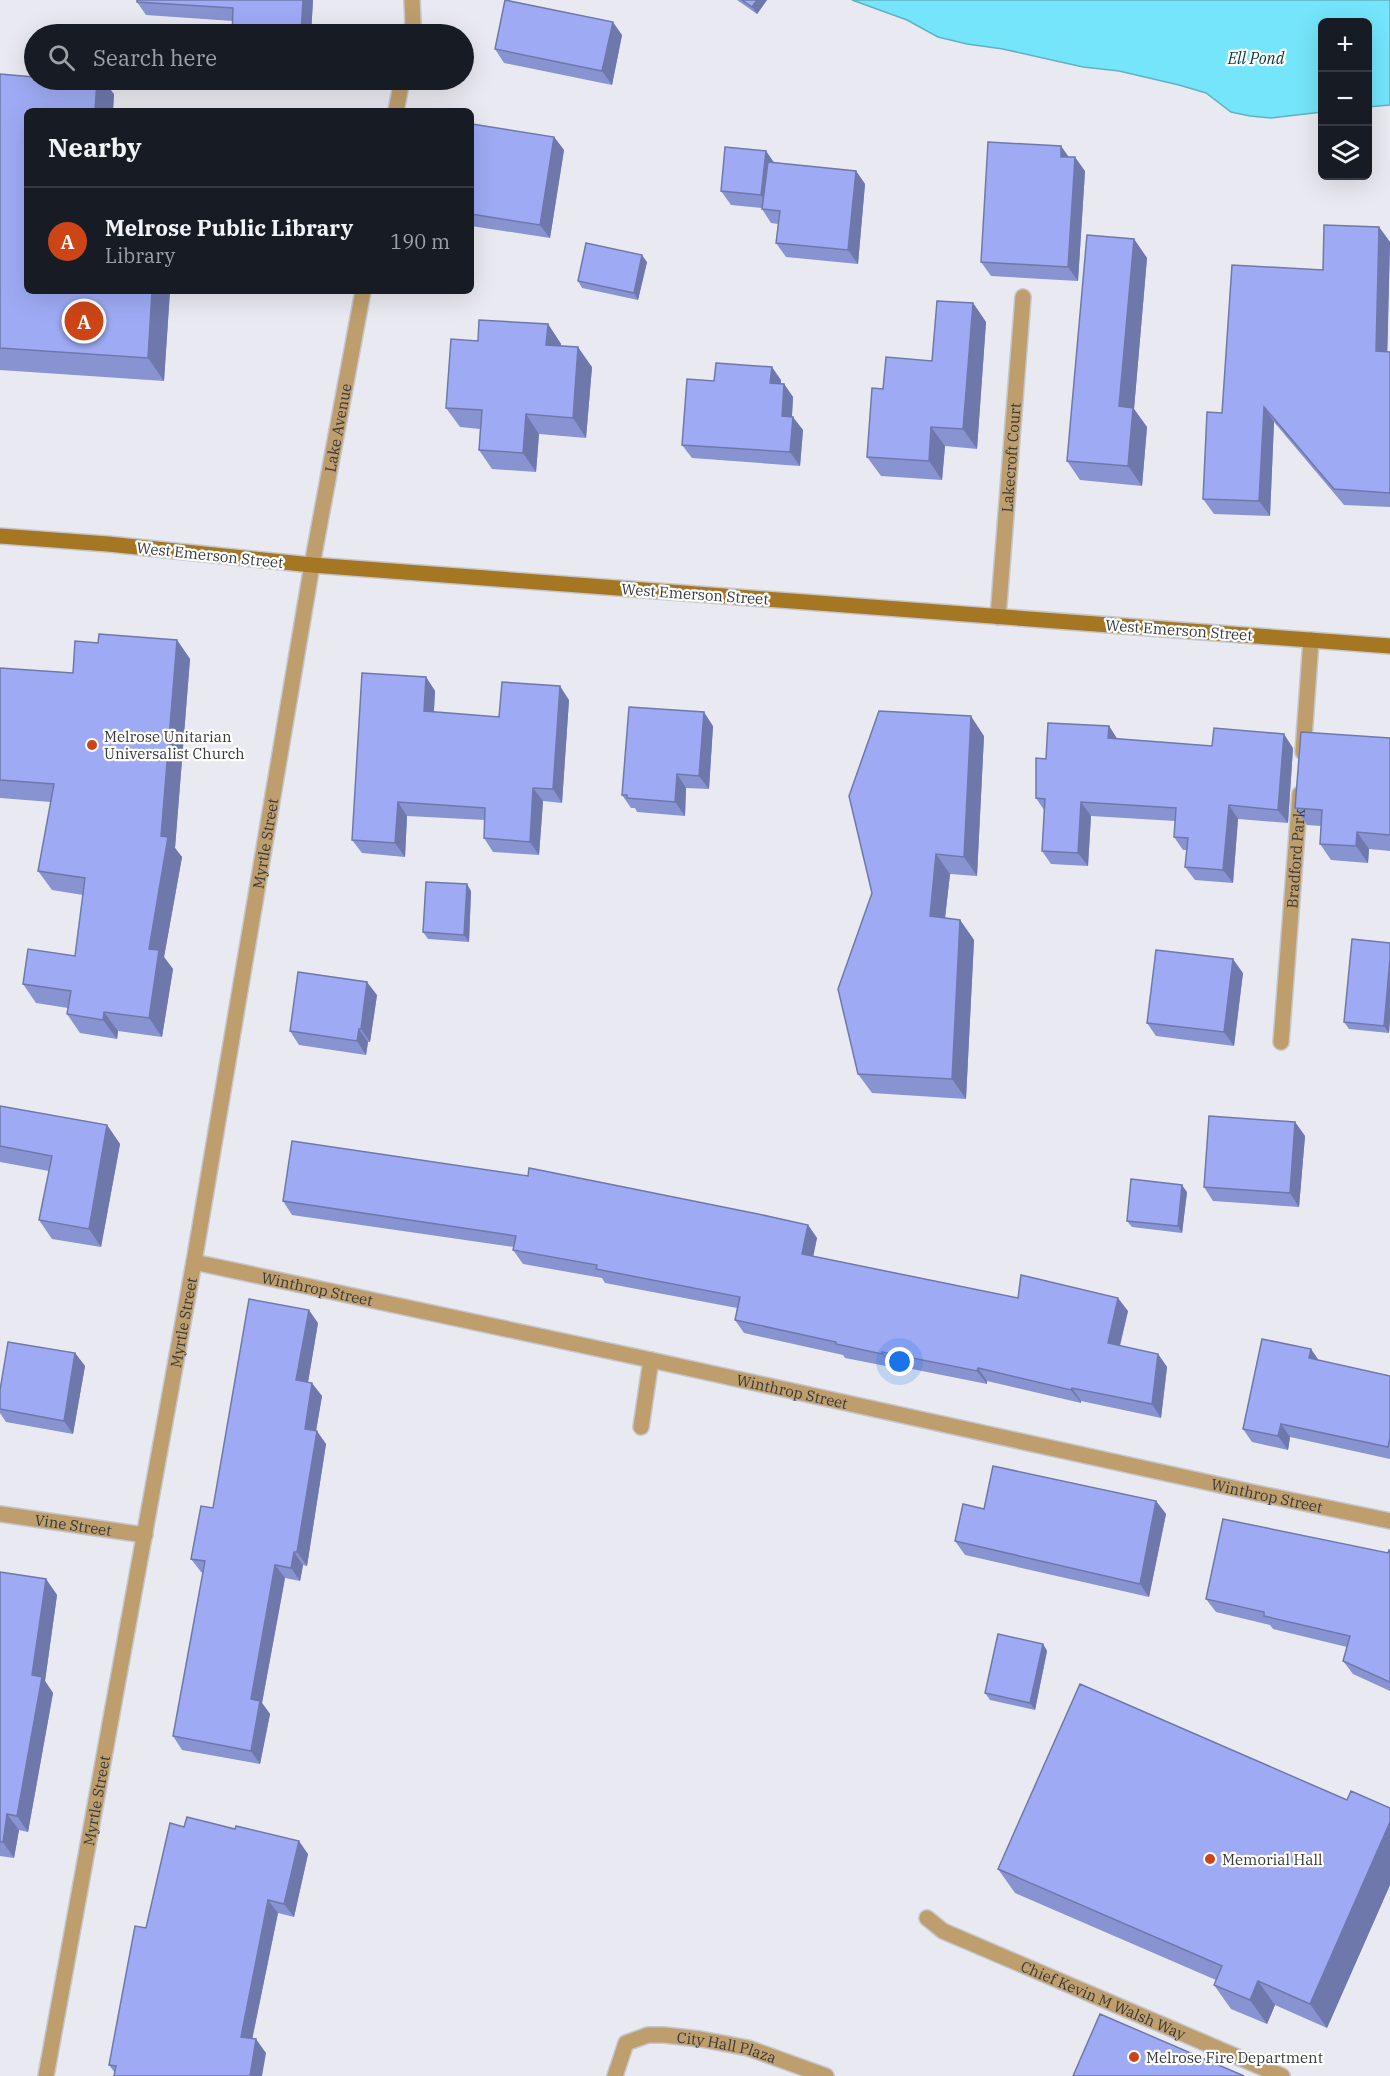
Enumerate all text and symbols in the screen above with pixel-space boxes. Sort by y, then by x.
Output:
map controls [1318,18,1372,180]
button: + [1318,18,1372,72]
search box [24,24,474,90]
icon: search [45,41,78,74]
text: Search here [93,43,217,72]
water label: Ell Pond [1227,48,1285,68]
button: − [1318,72,1372,126]
button: layers [1318,126,1372,180]
text: Nearby [48,130,142,164]
text: Melrose Public Library [105,213,353,242]
text: A [61,228,74,255]
text: 190 m [390,228,450,255]
text: Library [105,242,175,269]
pin: A [64,298,104,344]
street label: Lake Avenue [320,382,355,474]
street label: Lakecroft Court [997,402,1024,513]
street label: West Emerson Street [136,538,284,572]
street label: West Emerson Street [621,579,769,609]
street label: West Emerson Street [1105,615,1253,645]
place label: Melrose Unitarian Universalist Church [104,727,245,763]
marker: Melrose Unitarian Universalist Church [85,738,99,752]
street label: Myrtle Street [248,797,282,890]
street label: Bradford Park [1282,808,1308,909]
street label: Winthrop Street [260,1267,375,1310]
street label: Myrtle Street [166,1276,201,1369]
your location [885,1347,914,1376]
street label: Winthrop Street [735,1370,850,1412]
street label: Winthrop Street [1210,1474,1324,1516]
street label: Vine Street [33,1510,113,1540]
street label: Myrtle Street [79,1754,114,1847]
place label: Memorial Hall [1222,1850,1322,1869]
marker: Memorial Hall [1203,1852,1217,1866]
street label: Chief Kevin M Walsh Way [1018,1956,1189,2043]
street label: City Hall Plaza [676,2027,779,2067]
place label: Melrose Fire Department [1146,2048,1323,2067]
marker: Melrose Fire Department [1127,2050,1141,2064]

